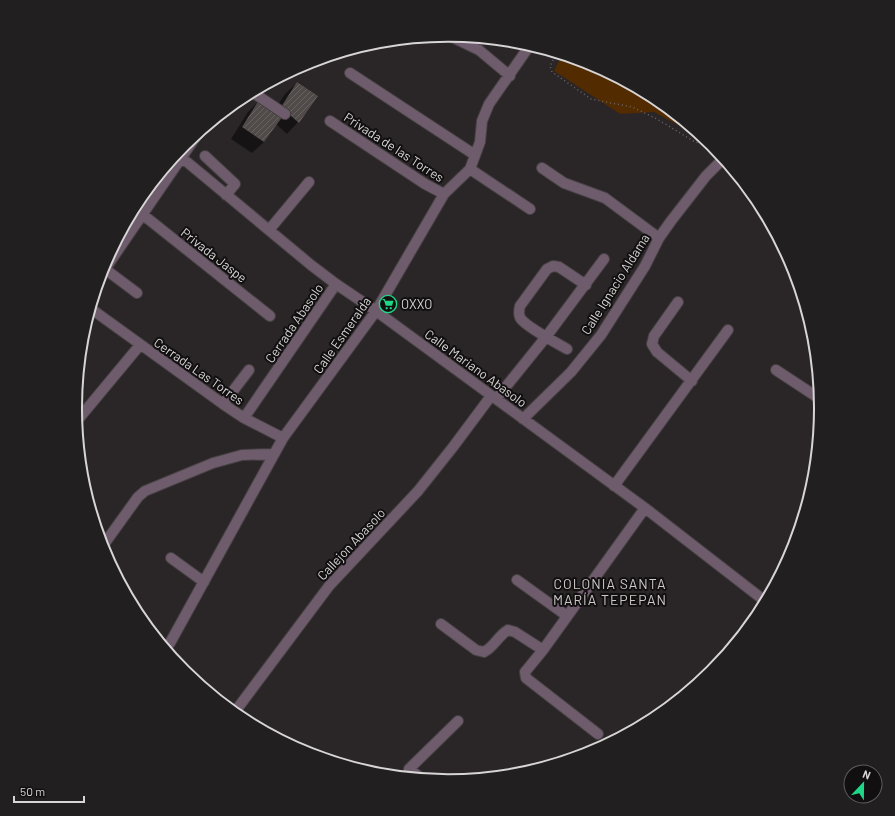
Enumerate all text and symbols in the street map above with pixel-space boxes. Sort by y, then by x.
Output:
street label: Privada de las Torres [341,109,447,185]
street label: Privada Jaspe [178,224,250,286]
street label: Calle Ignacio Aldama [578,231,652,337]
street label: Cerrada Abasolo [262,280,326,366]
street label: Calle Esmeralda [310,294,374,376]
supermarket icon: OXXO [378,294,398,314]
place label: OXXO [401,296,432,312]
street label: Calle Mariano Abasolo [422,326,530,410]
street label: Cerrada Las Torres [151,334,247,408]
street label: Callejon Abasolo [314,505,388,583]
district label: COLONIA SANTA MARÍA TEPEPAN [553,575,667,608]
north arrow [843,764,883,804]
text: N [861,767,873,782]
scale bar [14,778,84,804]
text: 50 m [20,784,45,798]

